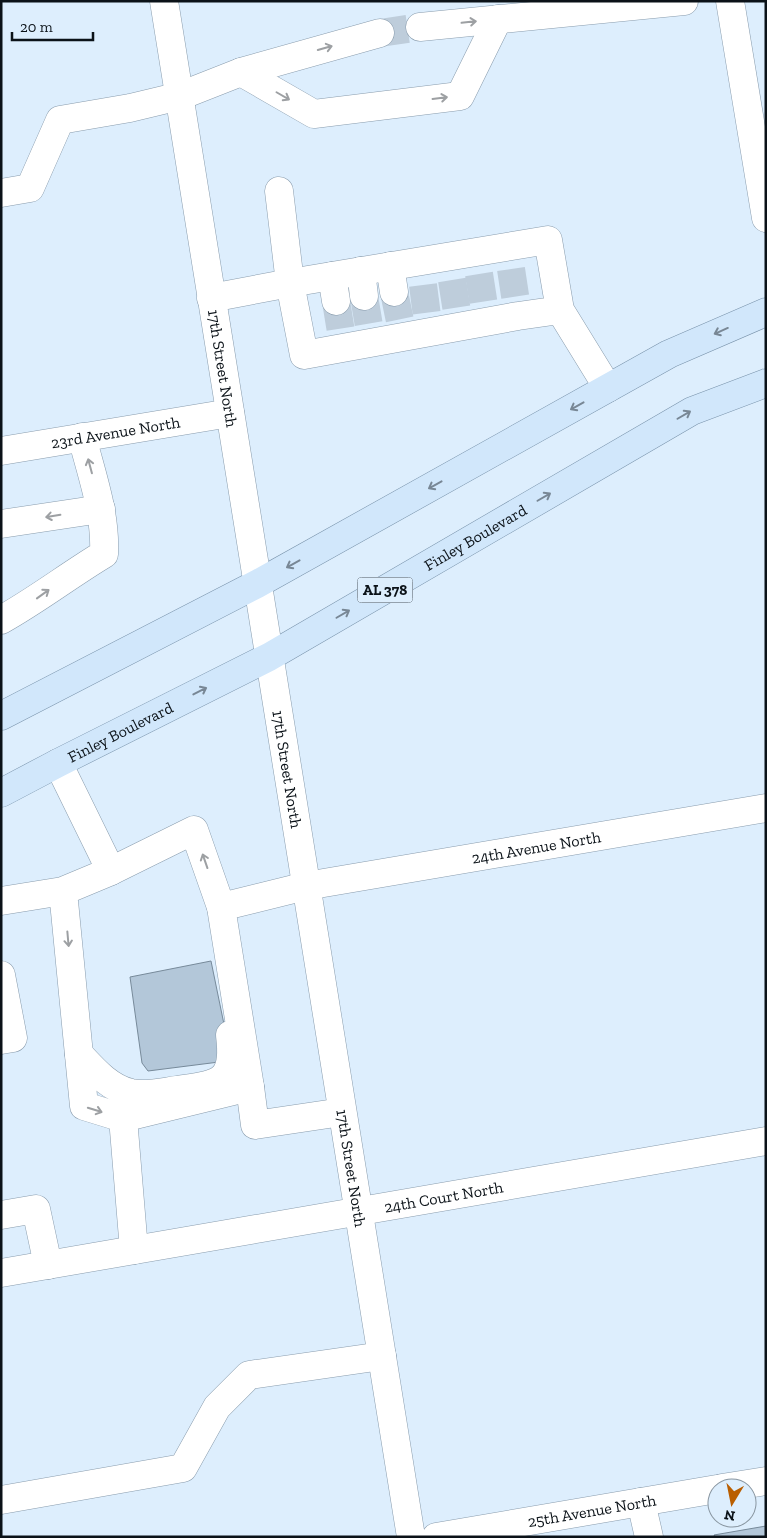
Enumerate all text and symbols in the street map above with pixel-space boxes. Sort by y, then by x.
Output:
scale bar [12,10,94,42]
one-way arrow [460,17,476,27]
text: 20 m [20,18,53,36]
one-way arrow [317,43,333,53]
one-way arrow [275,92,290,102]
one-way arrow [431,93,447,103]
street label: 17th Street North [204,308,242,429]
one-way arrow [714,327,729,337]
one-way arrow [570,401,584,411]
one-way arrow [677,410,691,420]
street label: 23rd Avenue North [50,412,181,452]
one-way arrow [85,459,94,475]
one-way arrow [428,480,442,490]
one-way arrow [536,491,551,501]
street label: Finley Boulevard [421,500,530,574]
one-way arrow [45,512,61,522]
one-way arrow [286,559,300,569]
road number: AL 378 [358,578,412,602]
one-way arrow [35,589,49,599]
one-way arrow [335,608,350,618]
one-way arrow [192,686,207,695]
street label: Finley Boulevard [64,697,176,766]
street label: 17th Street North [269,709,306,829]
street label: 24th Avenue North [470,827,602,867]
one-way arrow [200,854,209,870]
one-way arrow [63,931,73,947]
one-way arrow [87,1106,103,1115]
street label: 17th Street North [333,1108,370,1228]
street label: 24th Court North [382,1177,504,1216]
north arrow [707,1478,757,1528]
street label: 25th Avenue North [526,1490,657,1531]
text: N [723,1506,737,1525]

